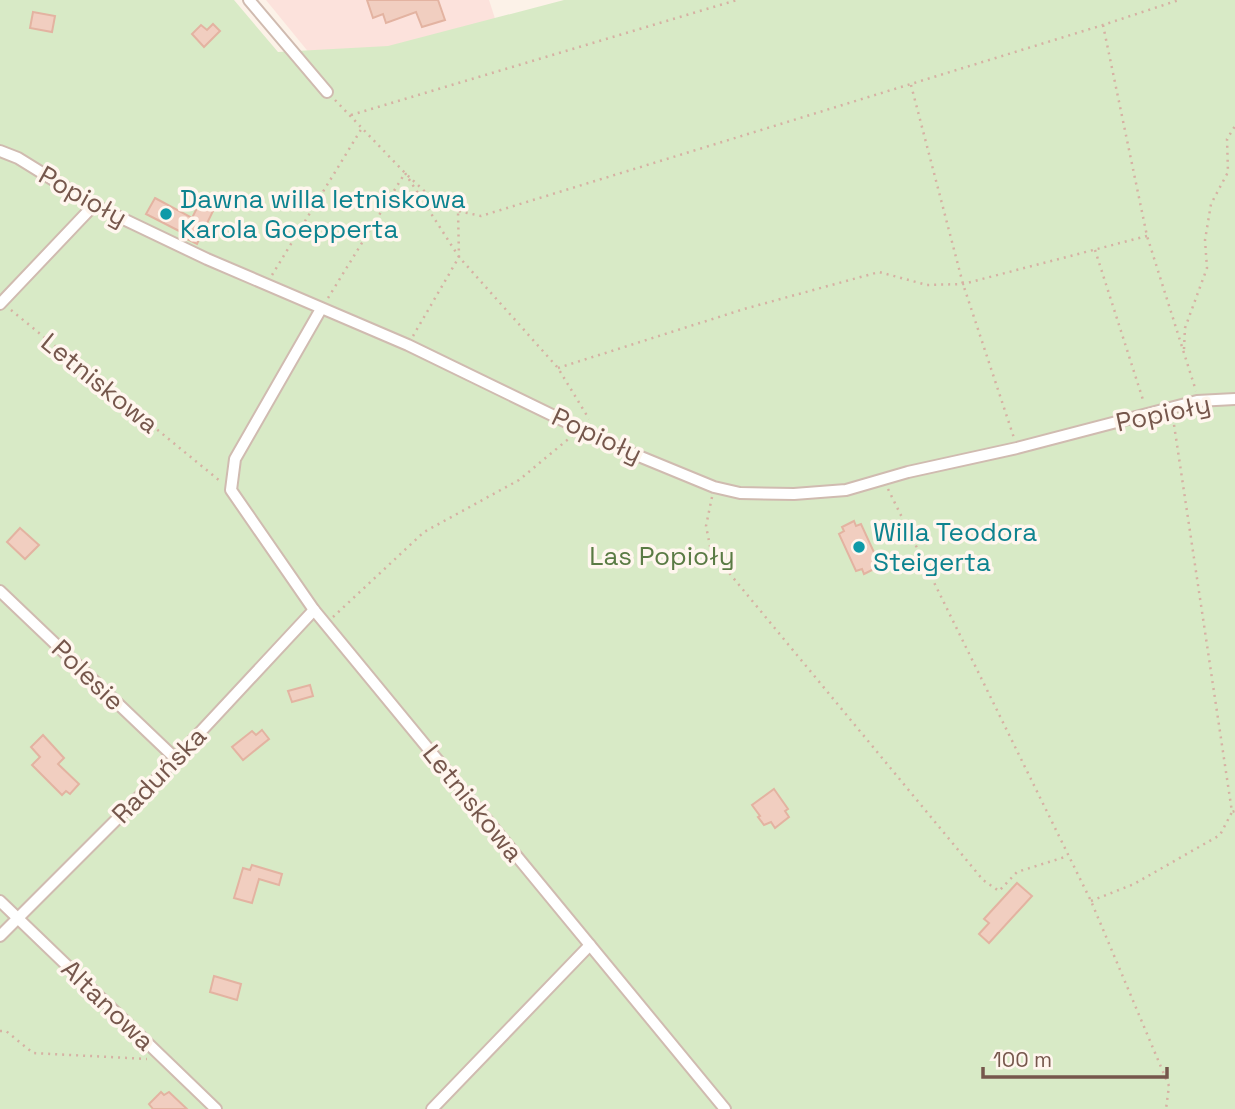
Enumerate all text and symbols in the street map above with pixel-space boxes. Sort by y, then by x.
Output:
street label: Popioły [33,158,133,234]
place label: Dawna willa letniskowa Karola Goepperta [180,182,466,246]
marker: Dawna willa letniskowa Karola Goepperta [158,206,174,222]
street label: Letniskowa [34,325,166,441]
street label: Popioły [1113,386,1213,440]
street label: Popioły [546,399,648,471]
place label: Willa Teodora Steigerta [873,515,1037,579]
park label: Las Popioły [589,539,735,573]
marker: Willa Teodora Steigerta [851,539,867,555]
street label: Polesie [44,632,132,718]
street label: Raduńska [104,719,214,831]
street label: Letniskowa [415,737,531,869]
street label: Altanowa [54,952,162,1058]
scale bar [983,1036,1167,1080]
text: 100 m [993,1046,1052,1073]

